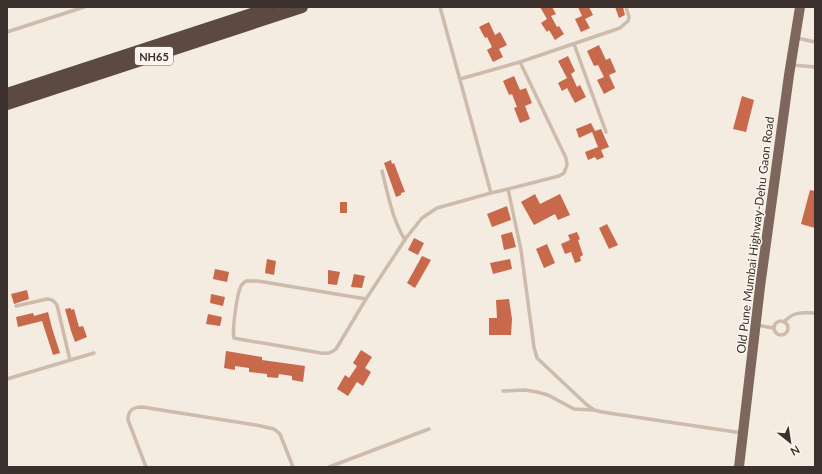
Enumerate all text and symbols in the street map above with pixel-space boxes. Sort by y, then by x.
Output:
road number: NH65 [135,47,173,65]
street label: Old Pune Mumbai Highway-Dehu Gaon Road [733,116,777,354]
north arrow [770,422,810,462]
text: N [788,443,802,459]

